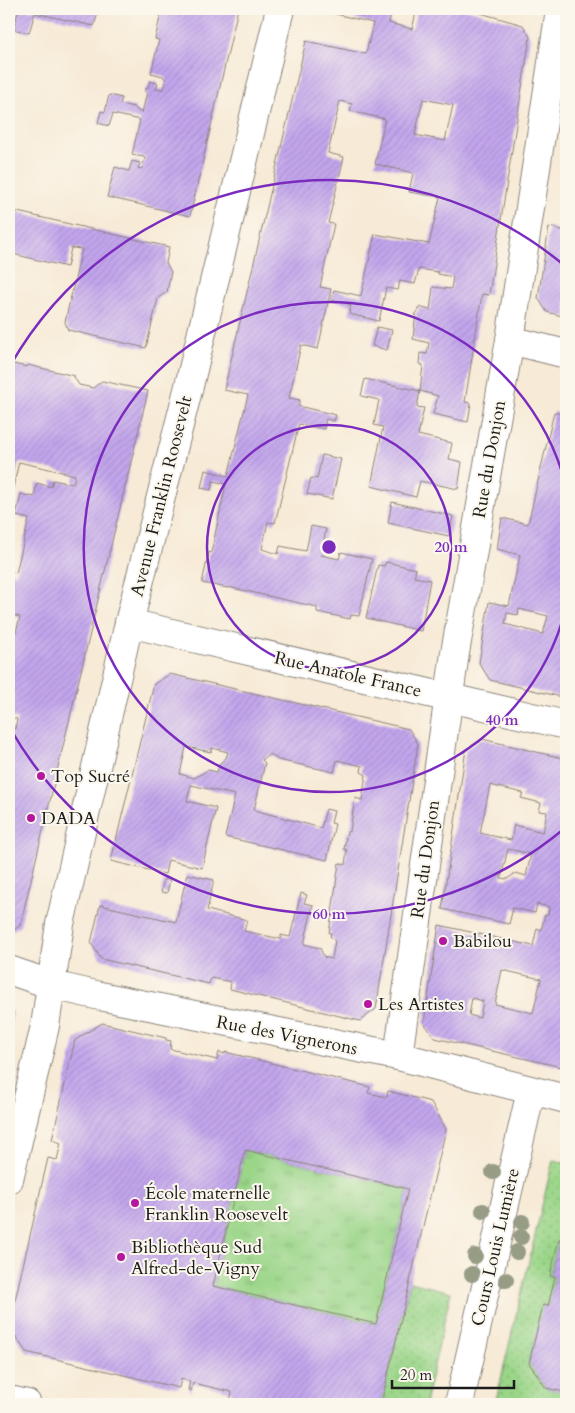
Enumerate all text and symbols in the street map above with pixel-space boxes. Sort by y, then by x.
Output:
street label: Avenue Franklin Roosevelt [124,393,199,599]
street label: Rue du Donjon [467,397,512,520]
text: 20 m [434,537,468,557]
centre of rings [320,538,338,556]
street label: Rue Anatole France [272,645,424,704]
text: 40 m [485,710,519,730]
place label: Top Sucré [51,764,130,789]
marker: Top Sucré [35,770,47,782]
street label: Rue du Donjon [405,798,446,920]
place label: DADA [41,806,96,831]
marker: DADA [25,812,37,824]
text: 60 m [312,904,346,924]
place label: Babilou [453,929,512,954]
marker: Babilou [437,935,449,947]
place label: Les Artistes [378,992,464,1017]
marker: Les Artistes [362,998,374,1010]
street label: Rue des Vignerons [214,1010,360,1061]
street label: Cours Louis Lumière [465,1166,526,1328]
place label: École maternelle Franklin Roosevelt [145,1181,288,1227]
marker: École maternelle Franklin Roosevelt [129,1197,141,1209]
place label: Bibliothèque Sud Alfred-de-Vigny [131,1235,262,1281]
marker: Bibliothèque Sud Alfred-de-Vigny [115,1251,127,1263]
scale bar [392,1358,515,1390]
text: 20 m [400,1365,432,1385]

